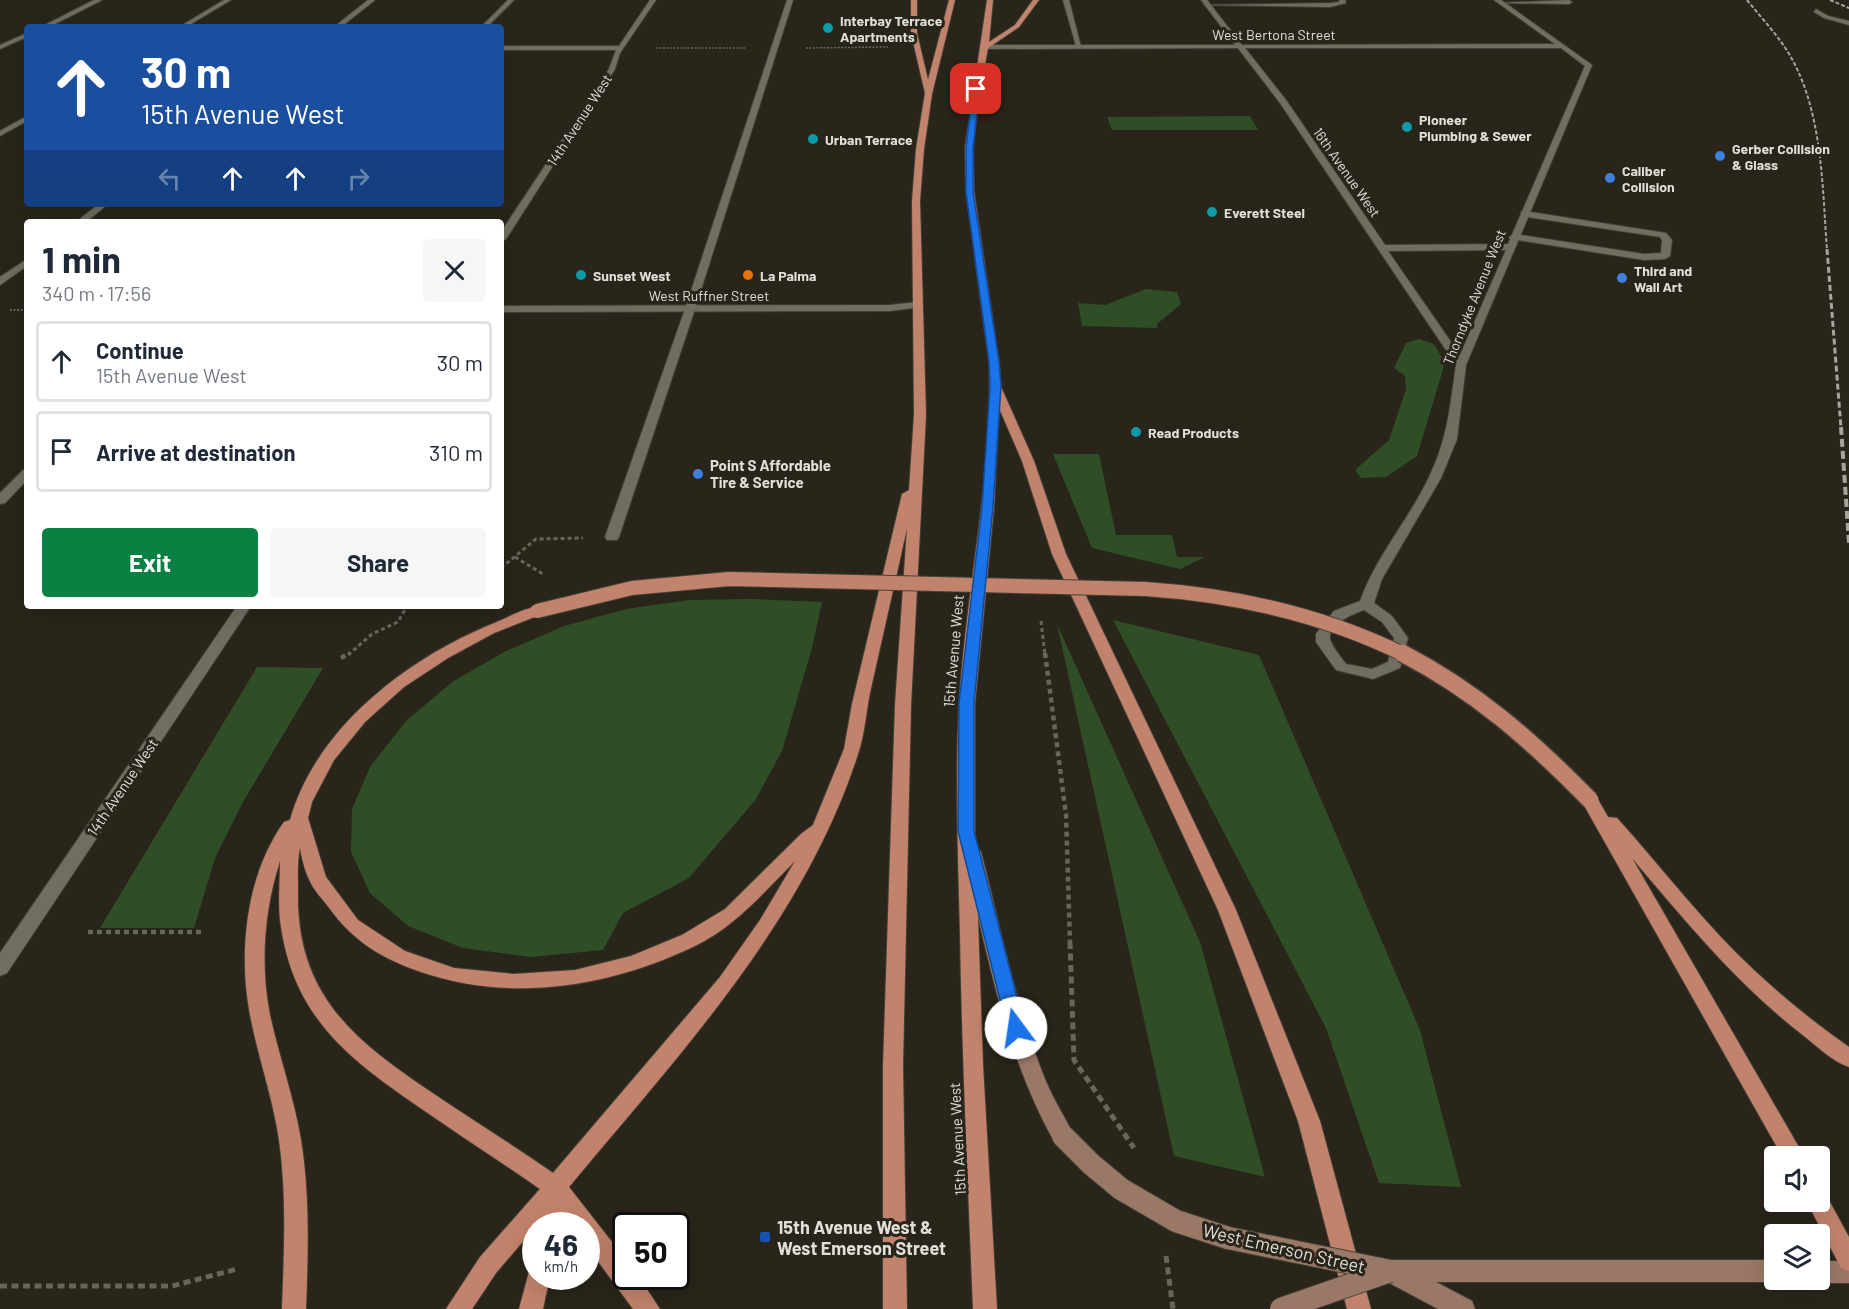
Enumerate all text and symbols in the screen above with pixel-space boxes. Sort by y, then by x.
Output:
place label: Interbay Terrace Apartments [840,12,943,45]
marker: Interbay Terrace Apartments [821,21,835,35]
street label: West Bertona Street [1212,26,1336,43]
text: 30 m [141,46,231,96]
icon: ahead [42,48,120,126]
pin [950,63,1001,114]
street label: 14th Avenue West [543,71,615,169]
icon: arrive [959,72,992,105]
text: 15th Avenue West [141,97,345,129]
place label: Pioneer Plumbing & Sewer [1419,111,1532,144]
marker: Pioneer Plumbing & Sewer [1400,120,1414,134]
street label: 16th Avenue West [1310,124,1384,220]
place label: Urban Terrace [825,131,913,148]
marker: Urban Terrace [806,132,820,146]
place label: Gerber Collision & Glass [1732,140,1830,173]
marker: Gerber Collision & Glass [1713,149,1727,163]
icon: left [153,162,186,195]
icon: ahead [216,162,249,195]
icon: ahead [279,162,312,195]
icon: right [342,162,375,195]
place label: Caliber Collision [1622,162,1675,195]
marker: Caliber Collision [1603,171,1617,185]
place label: Everett Steel [1224,204,1305,221]
marker: Everett Steel [1205,205,1219,219]
street label: Thorndyke Avenue West [1439,227,1509,367]
text: 1 min [42,237,121,280]
button: close [423,239,486,302]
place label: Third and Wall Art [1634,262,1692,295]
place label: Sunset West [593,267,671,284]
place label: La Palma [760,267,816,284]
marker: Sunset West [574,268,588,282]
marker: La Palma [741,268,755,282]
marker: Third and Wall Art [1615,271,1629,285]
text: 340 m · 17:56 [42,281,151,305]
street label: West Ruffner Street [649,287,769,304]
text: Continue [96,337,184,363]
icon: ahead [45,345,78,378]
text: 30 m [437,349,483,375]
text: 15th Avenue West [96,363,247,387]
place label: Read Products [1148,424,1239,441]
marker: Read Products [1129,425,1143,439]
icon: arrive [45,435,78,468]
text: Arrive at destination [96,439,295,465]
text: 310 m [429,439,483,465]
place label: Point S Affordable Tire & Service [710,456,831,491]
marker: Point S Affordable Tire & Service [691,467,705,481]
button: Exit [42,528,258,597]
button: Share [270,528,486,597]
street label: 15th Avenue West [939,594,967,708]
street label: 14th Avenue West [83,735,161,839]
position arrow [984,996,1048,1060]
street label: 15th Avenue West [945,1082,969,1196]
map controls [1764,1146,1830,1290]
button: sound [1764,1146,1830,1212]
speed limit sign: 50 [612,1212,690,1290]
place label: 15th Avenue West & West Emerson Street [777,1216,946,1259]
street label: West Emerson Street [1201,1219,1367,1277]
button: layers [1764,1224,1830,1290]
text: 46 [544,1226,578,1262]
marker: 15th Avenue West & West Emerson Street [758,1230,772,1244]
text: km/h [544,1257,578,1275]

